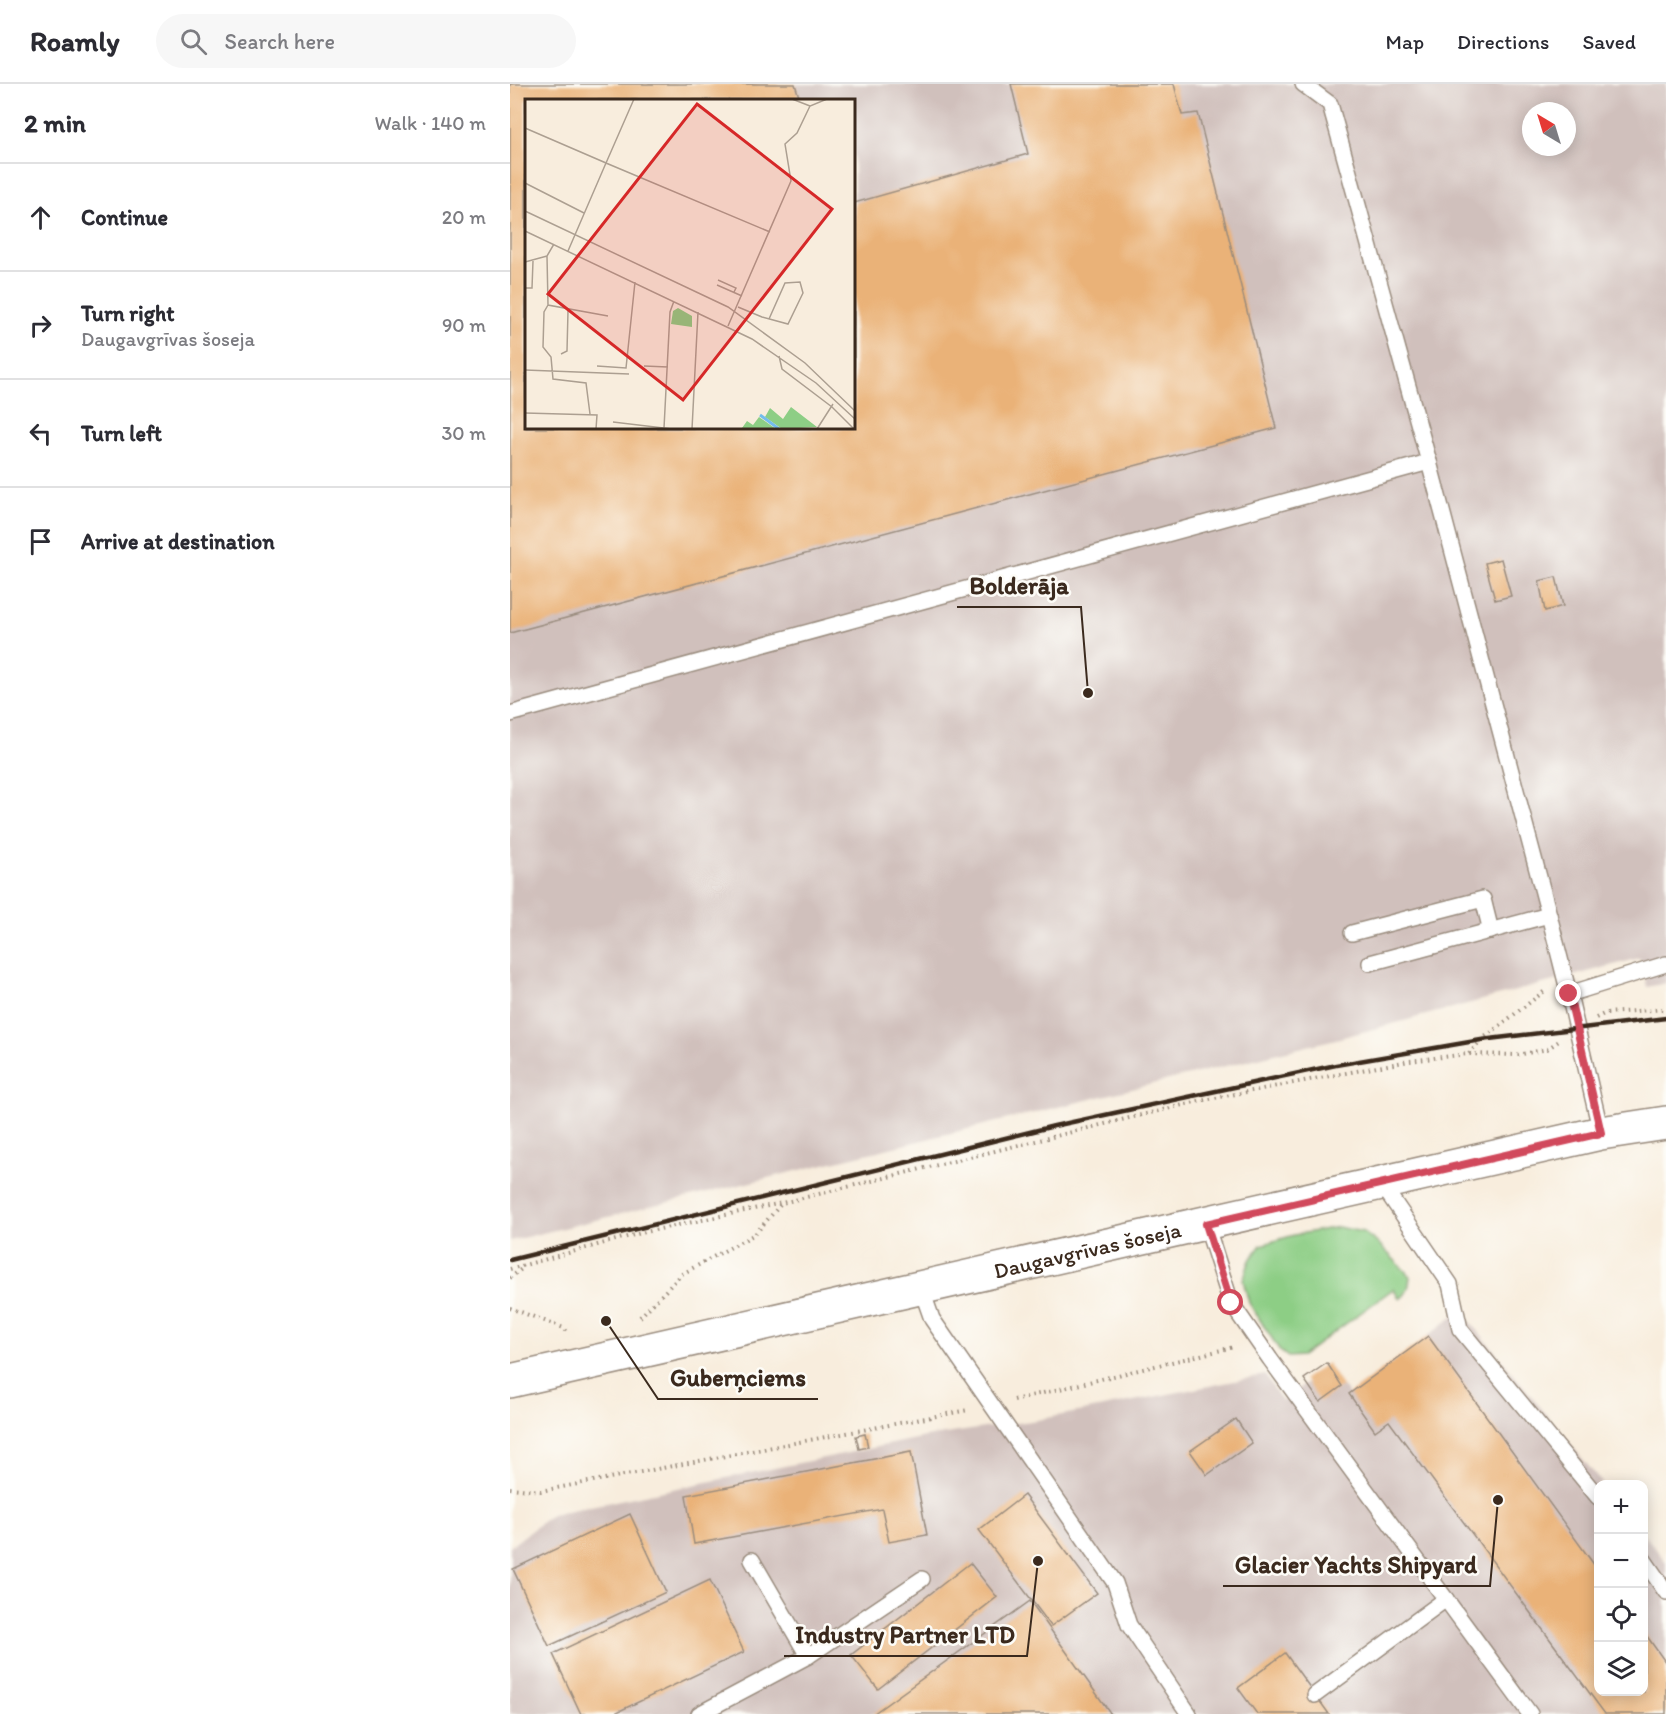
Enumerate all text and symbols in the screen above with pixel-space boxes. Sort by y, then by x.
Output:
search box [156,14,576,68]
text: Roamly [30,24,120,58]
icon: search [177,25,210,58]
text: Search here [225,28,335,55]
text: Map [1386,29,1424,54]
text: Directions [1457,29,1549,54]
text: Saved [1582,29,1636,54]
inset map [525,99,855,429]
north arrow [1522,102,1576,156]
text: 2 min [24,107,86,139]
text: Walk · 140 m [375,111,486,135]
icon: ahead [24,201,57,234]
text: Continue [81,204,168,231]
text: 20 m [442,205,486,229]
text: Turn right [81,300,175,327]
icon: right [24,309,57,342]
text: 90 m [442,313,486,337]
text: Daugavgrīvas šoseja [81,327,255,351]
icon: left [24,417,57,450]
text: Turn left [81,420,162,447]
text: 30 m [441,421,486,445]
icon: arrive [24,525,57,558]
text: Arrive at destination [81,528,275,555]
callout: Bolderāja [957,565,1081,607]
text: Bolderāja [969,571,1069,601]
route end [1555,980,1581,1006]
street label: Daugavgrīvas šoseja [991,1215,1184,1284]
route start [1217,1289,1243,1315]
callout: Guberņciems [658,1357,818,1399]
text: Guberņciems [670,1363,806,1393]
map controls [1594,1480,1648,1696]
button: + [1594,1480,1648,1534]
button: − [1594,1534,1648,1588]
callout: Glacier Yachts Shipyard [1223,1544,1490,1586]
text: Glacier Yachts Shipyard [1235,1550,1478,1580]
button: locate [1594,1588,1648,1642]
callout: Industry Partner LTD [784,1614,1027,1656]
text: Industry Partner LTD [795,1620,1015,1650]
button: layers [1594,1642,1648,1696]

